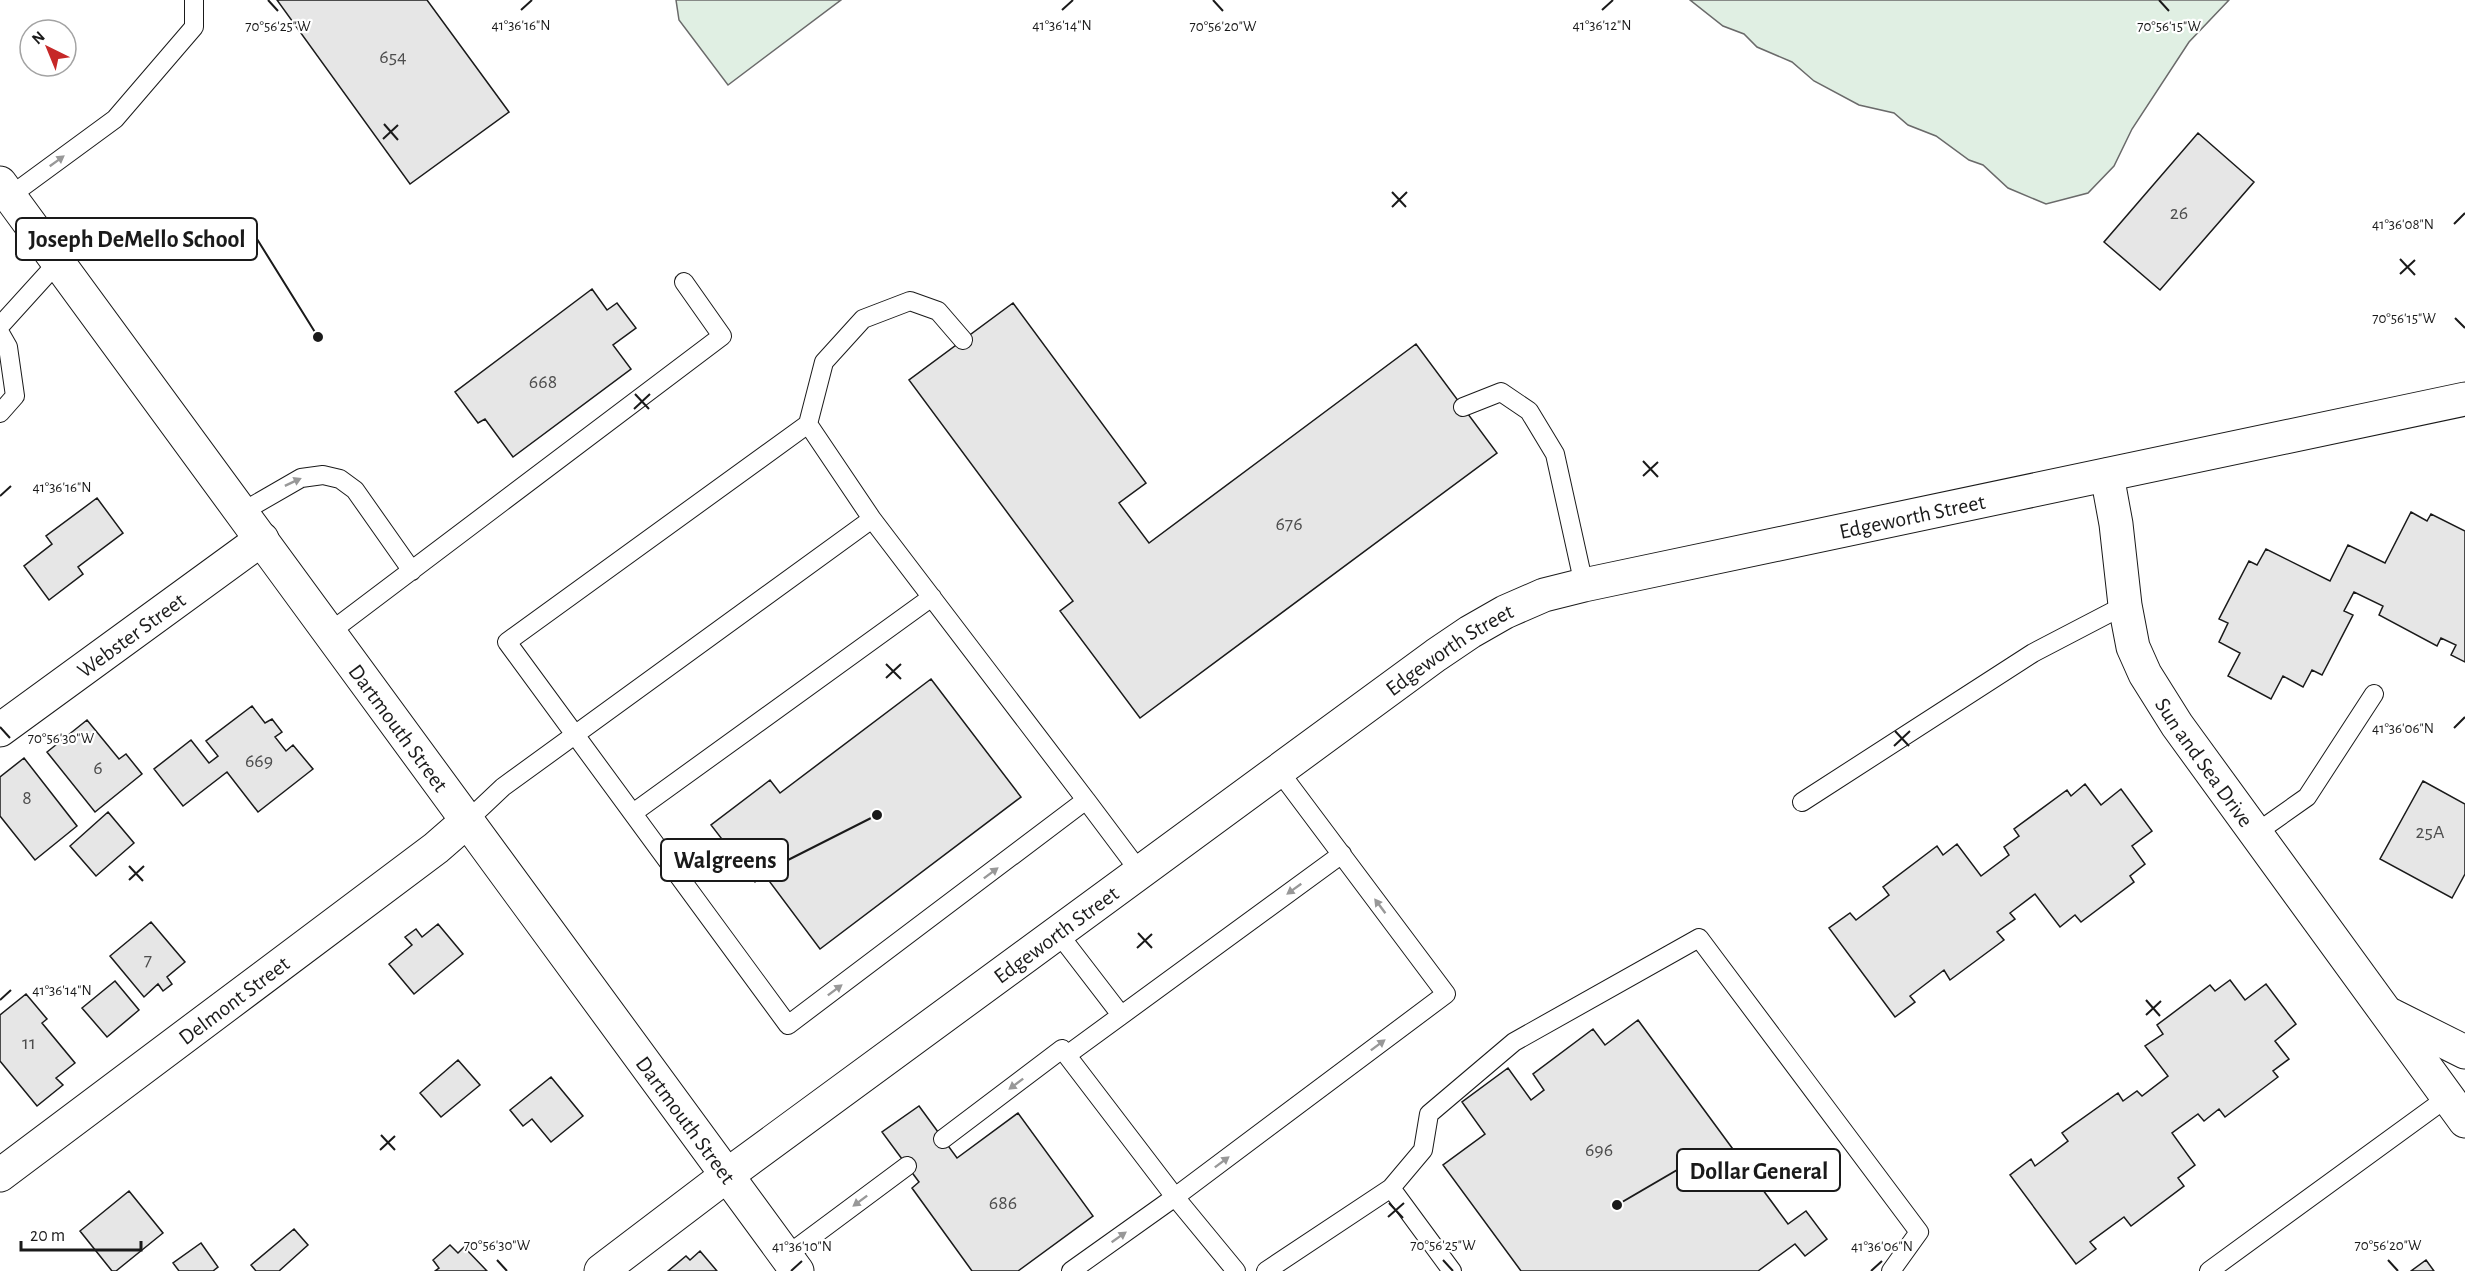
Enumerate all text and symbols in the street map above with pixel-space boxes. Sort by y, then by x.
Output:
north arrow [18,18,78,78]
text: 41°36'16"N [491,18,551,33]
text: 41°36'14"N [1032,18,1092,33]
text: 41°36'12"N [1573,18,1631,33]
text: 70°56'25"W [245,19,311,34]
text: 70°56'20"W [1190,19,1257,34]
text: 70°56'15"W [2137,19,2201,34]
text: N [29,28,48,47]
house number: 654 [379,47,407,67]
one-way arrow [49,156,64,168]
house number: 26 [2170,203,2188,223]
text: 41°36'08"N [2372,217,2434,232]
callout: Joseph DeMello School [16,218,257,260]
text: Joseph DeMello School [28,228,246,252]
text: 70°56'15"W [2372,311,2436,326]
house number: 668 [529,372,557,392]
one-way arrow [284,478,301,487]
text: 41°36'16"N [32,480,92,495]
street label: Edgeworth Street [1837,491,1987,543]
house number: 676 [1275,514,1303,534]
street label: Webster Street [73,589,190,682]
street label: Edgeworth Street [1382,600,1516,700]
street label: Dartmouth Street [344,660,452,796]
street label: Sun and Sea Drive [2151,694,2257,831]
text: 41°36'06"N [2372,721,2434,736]
text: 70°56'30"W [28,731,95,746]
house number: 669 [245,751,273,771]
house number: 6 [93,758,103,778]
house number: 8 [22,788,32,808]
house number: 25A [2415,822,2445,842]
callout: Walgreens [661,839,788,881]
text: Walgreens [673,849,777,873]
one-way arrow [983,867,998,879]
street label: Edgeworth Street [990,882,1123,988]
one-way arrow [1287,882,1302,894]
one-way arrow [1375,899,1387,914]
house number: 7 [144,950,152,970]
street label: Delmont Street [175,952,294,1049]
text: 41°36'14"N [32,983,92,998]
one-way arrow [827,984,842,996]
house number: 11 [22,1033,36,1053]
one-way arrow [1370,1040,1385,1052]
street label: Dartmouth Street [632,1052,739,1188]
one-way arrow [1008,1078,1024,1090]
house number: 696 [1585,1140,1613,1160]
callout: Dollar General [1677,1149,1840,1191]
one-way arrow [1214,1157,1229,1169]
text: Dollar General [1690,1160,1828,1184]
house number: 686 [989,1193,1017,1213]
one-way arrow [853,1194,868,1206]
scale bar [21,1214,141,1252]
text: 20 m [30,1227,65,1245]
one-way arrow [1110,1231,1126,1243]
text: 70°56'30"W [464,1238,531,1253]
text: 70°56'25"W [1410,1238,1476,1253]
text: 70°56'20"W [2355,1238,2422,1253]
text: 41°36'10"N [772,1239,832,1254]
text: 41°36'06"N [1851,1239,1913,1254]

